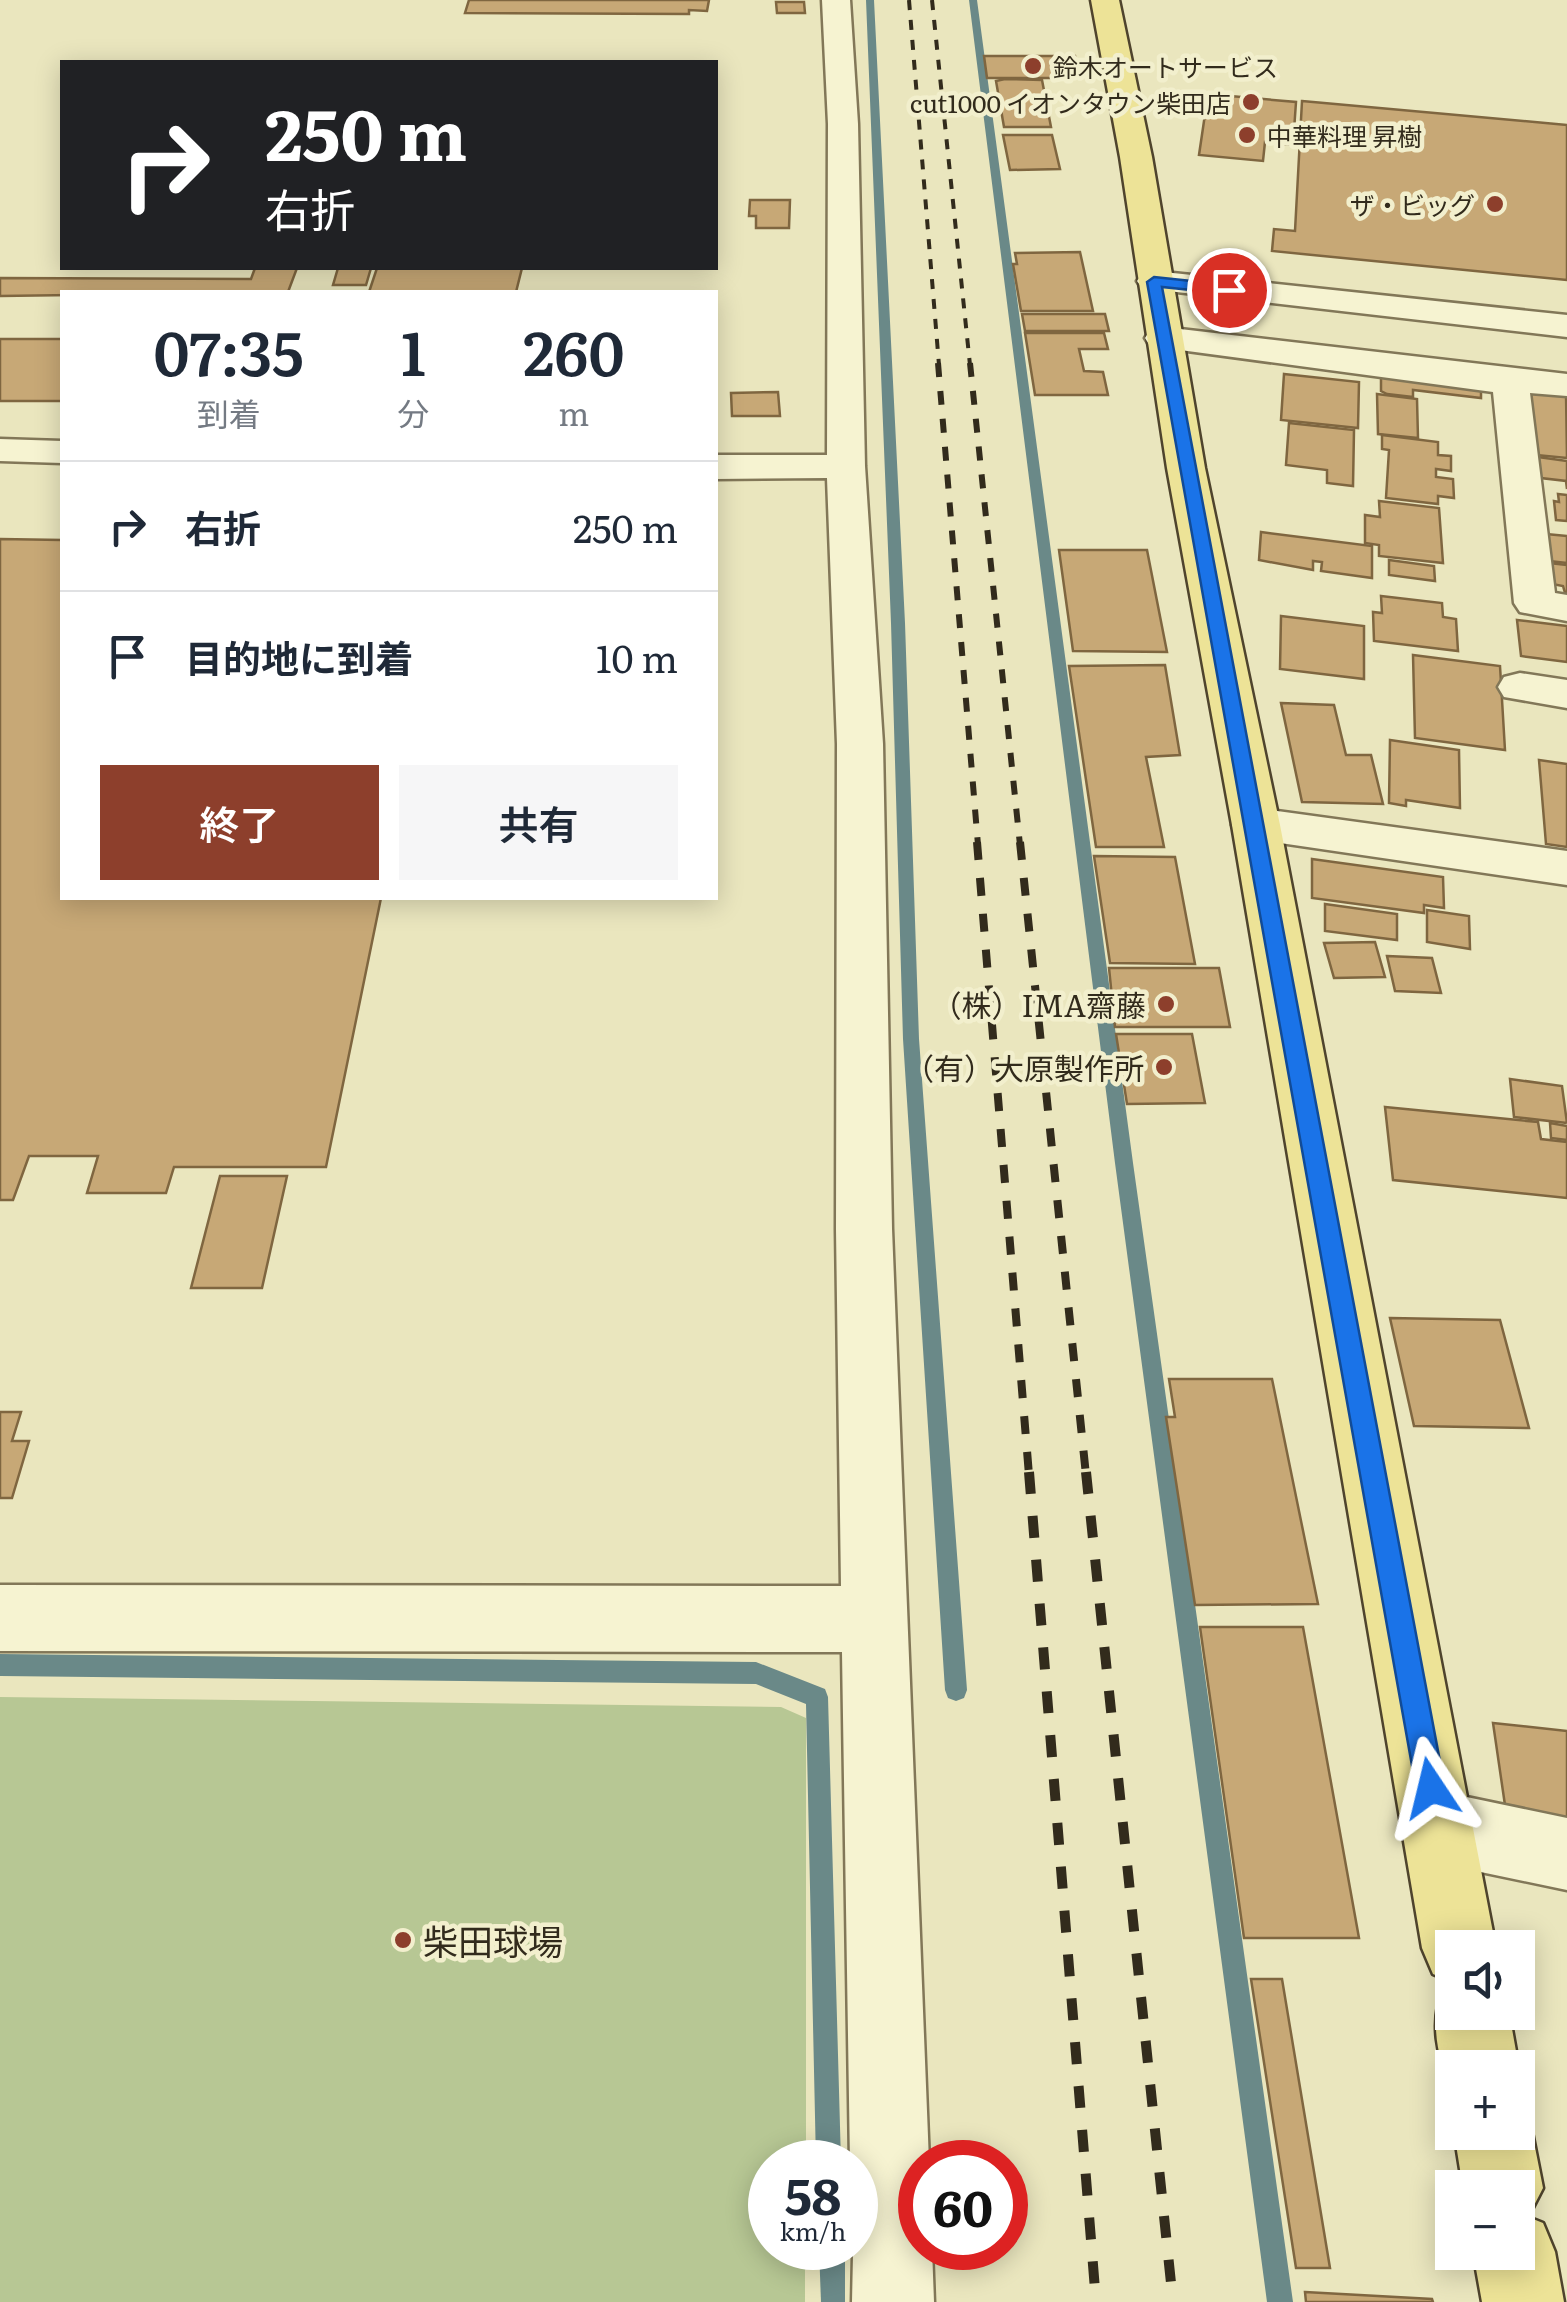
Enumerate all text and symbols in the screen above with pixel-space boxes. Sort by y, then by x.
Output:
place label: 鈴木オートサービス [1053,48,1278,85]
marker: 鈴木オートサービス [1022,55,1044,77]
text: 250 m [265,79,467,183]
place label: cut1000 イオンタウン柴田店 [910,84,1231,121]
marker: cut1000 イオンタウン柴田店 [1240,91,1262,113]
icon: right [100,100,230,230]
place label: 中華料理 昇樹 [1267,117,1422,154]
marker: 中華料理 昇樹 [1236,124,1258,146]
text: 右折 [265,174,355,241]
place label: ザ・ビッグ [1350,186,1475,223]
marker: ザ・ビッグ [1484,193,1506,215]
pin [1187,248,1272,333]
icon: arrive [1202,263,1257,318]
text: 07:35 [154,305,304,394]
text: 1 [401,305,426,394]
text: 260 [523,305,624,394]
text: 到着 [197,388,261,436]
text: 分 [397,388,429,436]
text: m [558,388,589,436]
text: 右折 [185,498,261,555]
text: 250 m [573,498,678,555]
icon: right [100,499,155,554]
text: 目的地に到着 [185,628,413,685]
text: 10 m [596,628,678,685]
icon: arrive [100,629,155,684]
button: 終了 [100,765,379,880]
button: 共有 [399,765,678,880]
place label: （株）IMA齋藤 [932,982,1146,1026]
marker: （株）IMA齋藤 [1155,993,1177,1015]
place label: （有）大原製作所 [904,1045,1144,1089]
marker: （有）大原製作所 [1153,1056,1175,1078]
position arrow [1379,1736,1483,1840]
place label: 柴田球場 [423,1914,563,1966]
marker: 柴田球場 [392,1929,414,1951]
map controls [1435,1930,1535,2270]
button: sound [1435,1930,1535,2030]
button: + [1435,2050,1535,2150]
speed limit sign: 60 [898,2140,1028,2270]
text: 58 [785,2156,841,2230]
button: − [1435,2170,1535,2270]
text: km/h [780,2212,846,2249]

